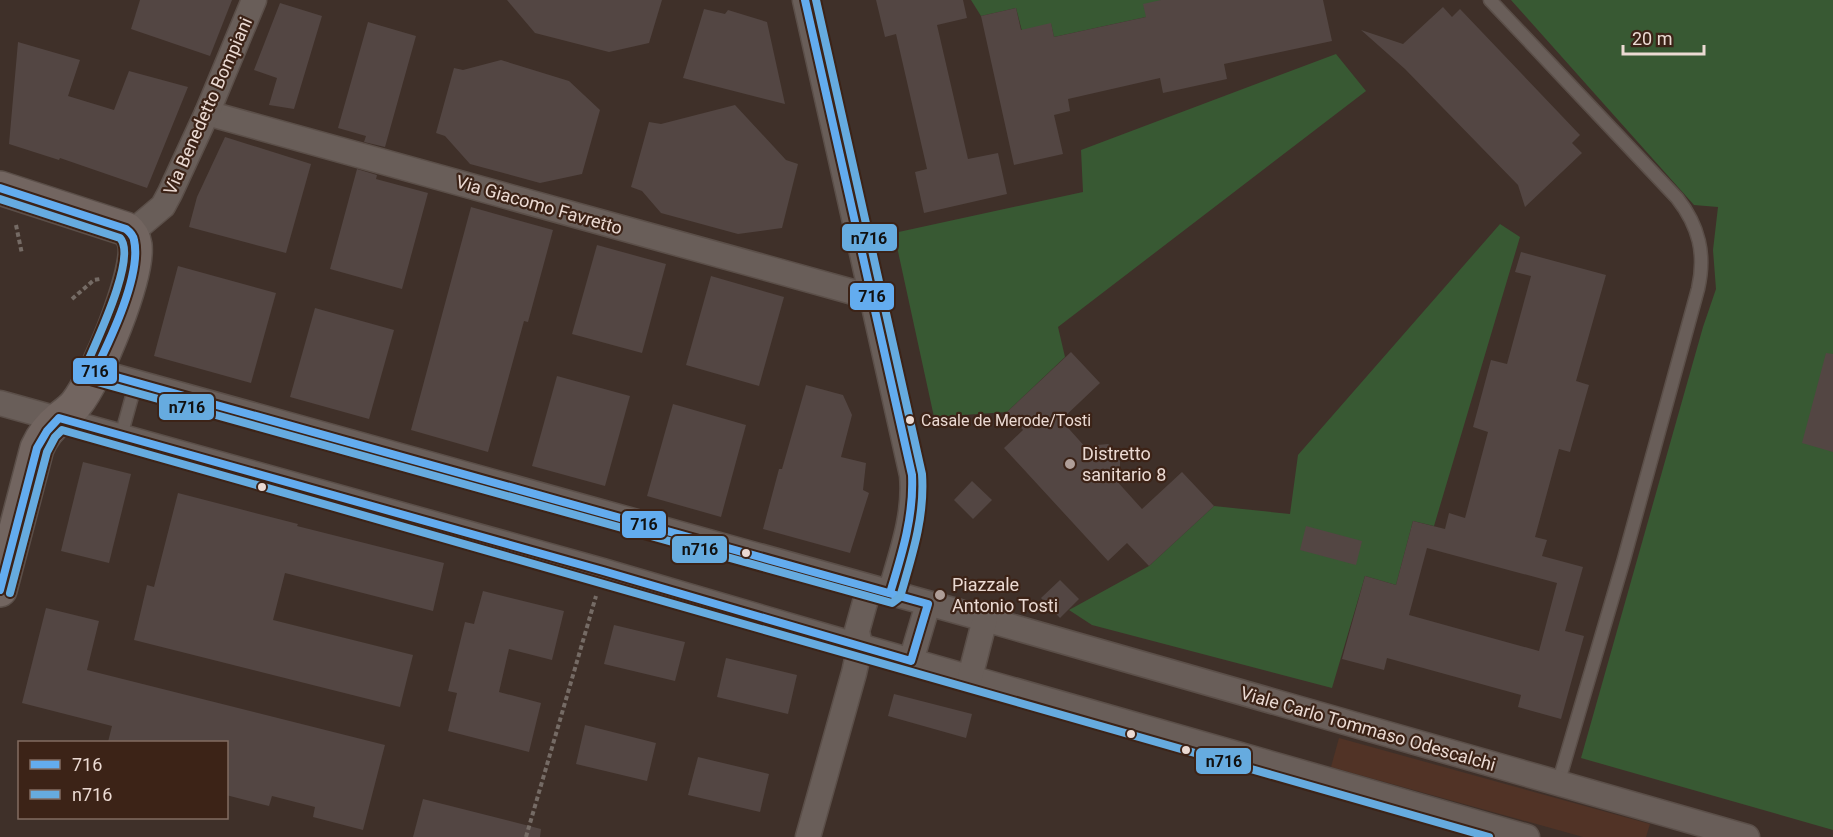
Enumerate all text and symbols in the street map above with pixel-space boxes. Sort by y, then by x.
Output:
street label: Via Benedetto Bompiani [159,14,256,198]
scale bar [1623,18,1704,56]
text: 20 m [1632,28,1672,49]
street label: Via Giacomo Favretto [454,171,625,238]
line badge: n716 [841,223,898,252]
text: n716 [851,229,887,248]
line badge: 716 [849,282,895,311]
text: 716 [858,287,886,306]
line badge: 716 [72,357,118,385]
text: 716 [81,362,109,381]
line badge: n716 [158,393,215,421]
text: n716 [169,398,205,417]
place label: Casale de Merode/Tosti [921,411,1091,430]
marker: Casale de Merode/Tosti [904,414,916,426]
place label: Distretto sanitario 8 [1082,443,1166,485]
marker: Distretto sanitario 8 [1063,457,1077,471]
unlabelled marker [256,481,268,493]
line badge: 716 [621,510,667,539]
text: 716 [630,515,658,534]
line badge: n716 [671,535,728,564]
text: n716 [682,540,718,559]
unlabelled marker [740,547,752,559]
place label: Piazzale Antonio Tosti [952,574,1058,616]
marker: Piazzale Antonio Tosti [933,588,947,602]
street label: Viale Carlo Tommaso Odescalchi [1238,682,1498,775]
unlabelled marker [1125,728,1137,740]
legend [18,741,228,819]
unlabelled marker [1180,744,1192,756]
line badge: n716 [1195,747,1252,775]
text: n716 [1206,752,1242,771]
text: 716 [72,754,102,775]
text: n716 [72,784,112,805]

